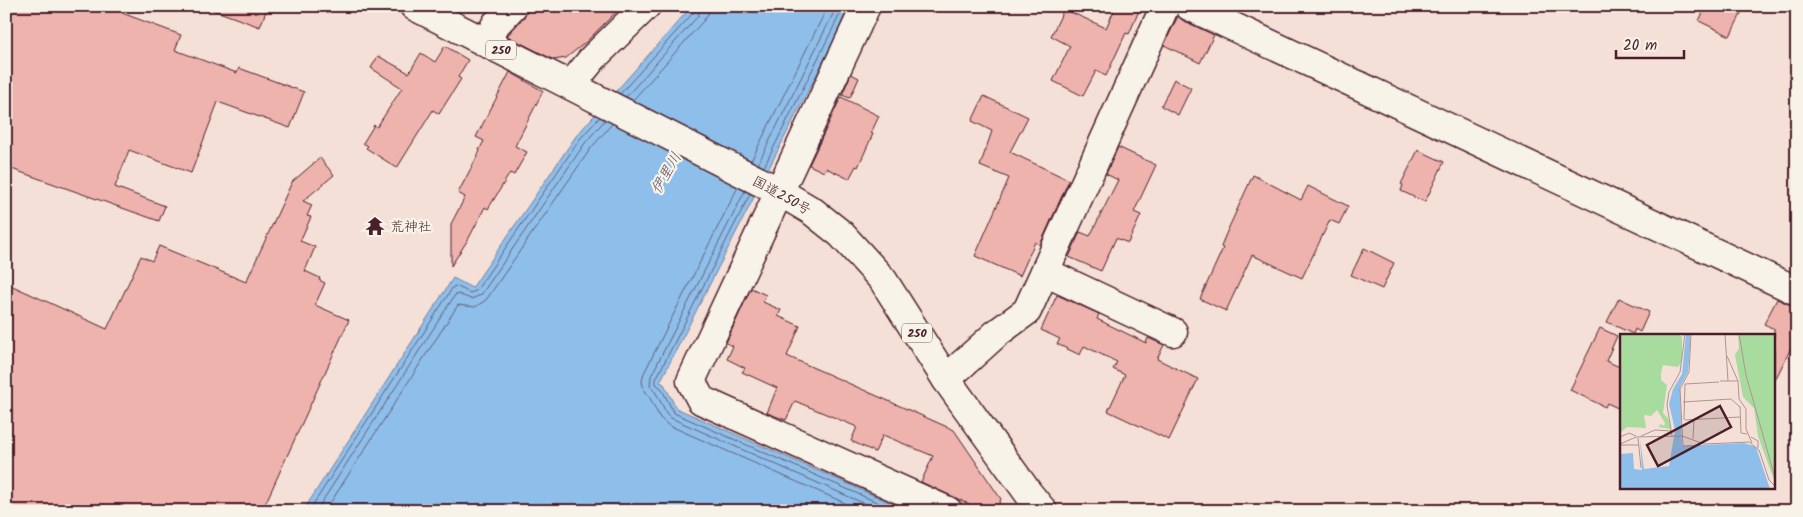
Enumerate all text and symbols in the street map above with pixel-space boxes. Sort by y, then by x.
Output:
scale bar [1616,28,1683,60]
text: 20 m [1623,34,1657,58]
road number: 250 [486,40,516,60]
water label: 伊里川 [645,148,689,199]
street label: 国道250号 [748,171,815,221]
temple icon: 荒神社 [364,215,386,237]
place label: 荒神社 [390,216,432,238]
road number: 250 [902,323,932,342]
inset map [1620,334,1776,490]

